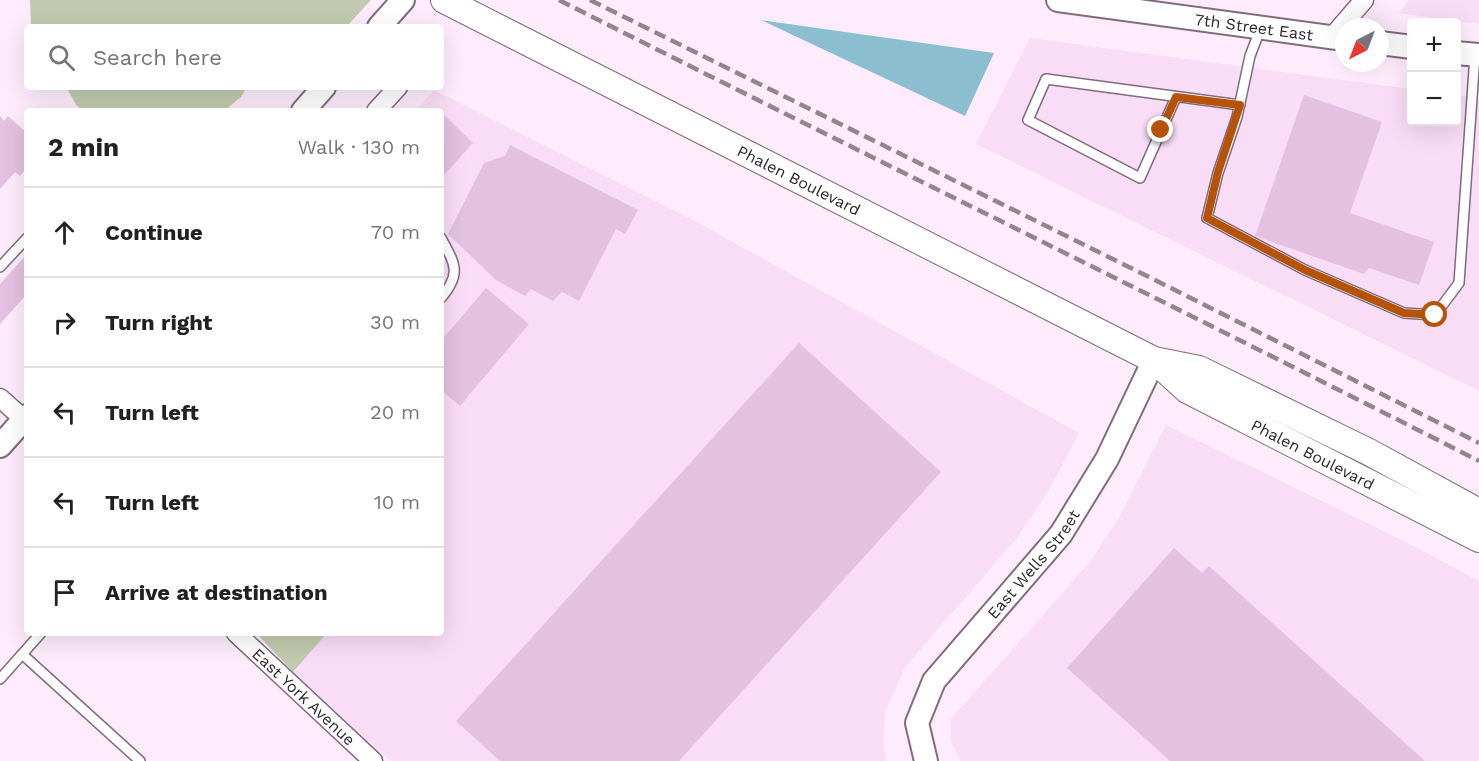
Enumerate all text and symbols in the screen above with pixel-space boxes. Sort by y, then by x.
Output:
street label: 7th Street East [1194,9,1315,44]
north arrow [1335,18,1389,72]
map controls [1407,18,1461,126]
button: + [1407,18,1461,72]
search box [24,24,444,90]
icon: search [45,41,78,74]
text: Search here [93,45,222,70]
button: − [1407,72,1461,126]
route end [1147,116,1173,142]
text: 2 min [48,132,119,162]
text: Walk · 130 m [298,135,420,159]
street label: Phalen Boulevard [734,141,864,219]
icon: ahead [48,216,81,249]
text: Continue [105,220,203,245]
text: 70 m [371,220,420,244]
route start [1421,301,1447,327]
icon: right [48,306,81,339]
text: Turn right [105,310,212,335]
text: 30 m [370,310,420,334]
icon: left [48,396,81,429]
text: Turn left [105,400,199,425]
text: 20 m [370,400,420,424]
street label: Phalen Boulevard [1248,415,1378,494]
icon: left [48,486,81,519]
text: Turn left [105,490,199,515]
text: 10 m [374,490,420,514]
street label: East Wells Street [983,506,1083,622]
icon: arrive [48,576,81,609]
text: Arrive at destination [105,580,328,605]
street label: East York Avenue [249,644,359,749]

